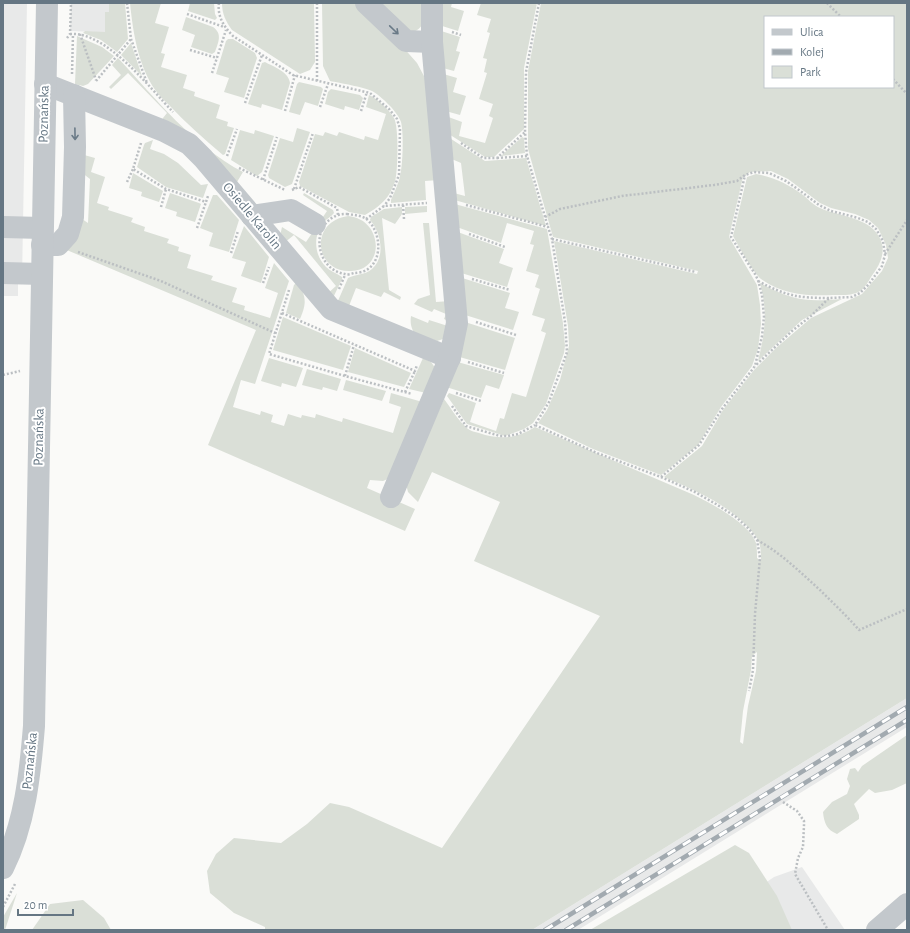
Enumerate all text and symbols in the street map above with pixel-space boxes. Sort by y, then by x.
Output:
legend [764,16,894,88]
one-way arrow [389,25,399,35]
text: Ulica [800,26,824,38]
text: Kolej [800,46,824,59]
text: Park [800,66,821,78]
street label: Poznańska [36,85,52,143]
one-way arrow [71,127,78,140]
street label: Osiedle Karolin [220,180,284,252]
street label: Poznańska [31,408,47,466]
street label: Poznańska [20,731,40,790]
scale bar [18,891,73,917]
text: 20 m [24,899,47,911]

